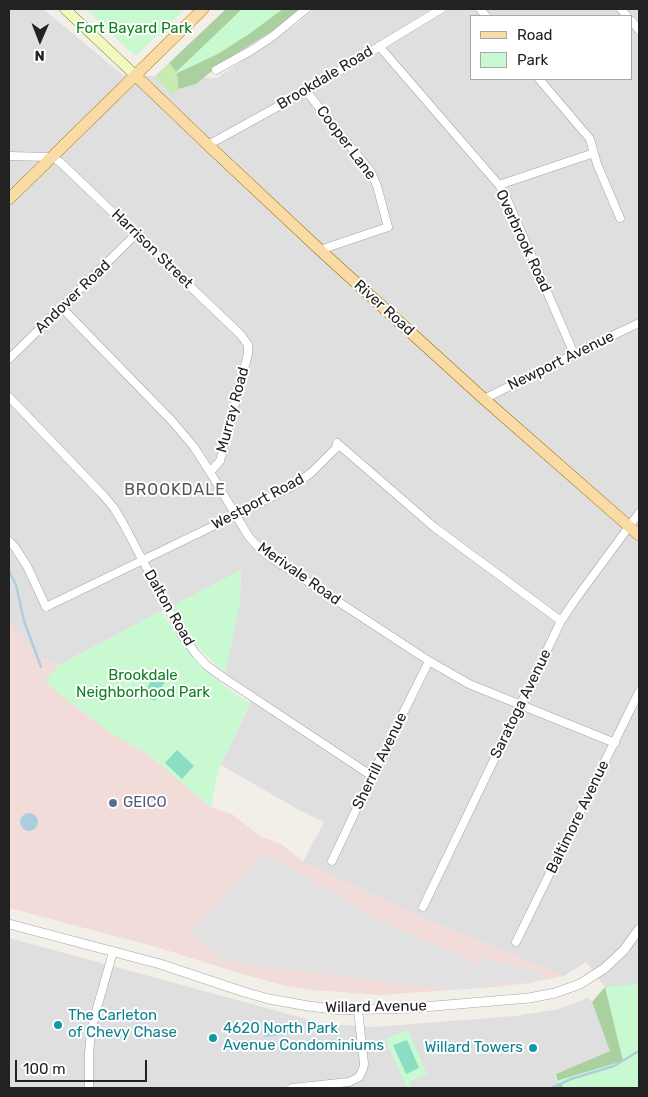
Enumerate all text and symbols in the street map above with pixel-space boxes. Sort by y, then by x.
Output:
north arrow [15,15,65,65]
legend [470,15,633,80]
park label: Fort Bayard Park [76,20,192,38]
text: Road [517,26,553,44]
street label: Brookdale Road [274,42,376,114]
text: N [35,47,45,64]
text: Park [517,51,548,69]
street label: Cooper Lane [312,102,380,184]
street label: Overbrook Road [491,187,555,295]
street label: Harrison Street [107,206,197,292]
street label: Andover Road [32,257,114,337]
street label: River Road [350,276,418,340]
street label: Newport Avenue [505,327,617,395]
street label: Murray Road [213,365,253,455]
street label: Westport Road [209,470,307,534]
district label: BROOKDALE [123,480,227,500]
street label: Merivale Road [254,539,344,609]
street label: Dalton Road [140,567,198,649]
street label: Saratoga Avenue [487,646,555,762]
park label: Brookdale Neighborhood Park [76,667,210,702]
street label: Sherrill Avenue [349,710,411,812]
street label: Baltimore Avenue [543,758,613,876]
place label: GEICO [123,794,167,812]
marker: GEICO [107,797,119,809]
street label: Willard Avenue [325,997,427,1017]
place label: The Carleton of Chevy Chase [68,1007,177,1042]
marker: The Carleton of Chevy Chase [52,1019,64,1031]
place label: 4620 North Park Avenue Condominiums [223,1020,384,1055]
marker: 4620 North Park Avenue Condominiums [207,1032,219,1044]
place label: Willard Towers [424,1039,523,1057]
marker: Willard Towers [527,1042,539,1054]
scale bar [18,1050,150,1082]
text: 100 m [23,1060,65,1078]

